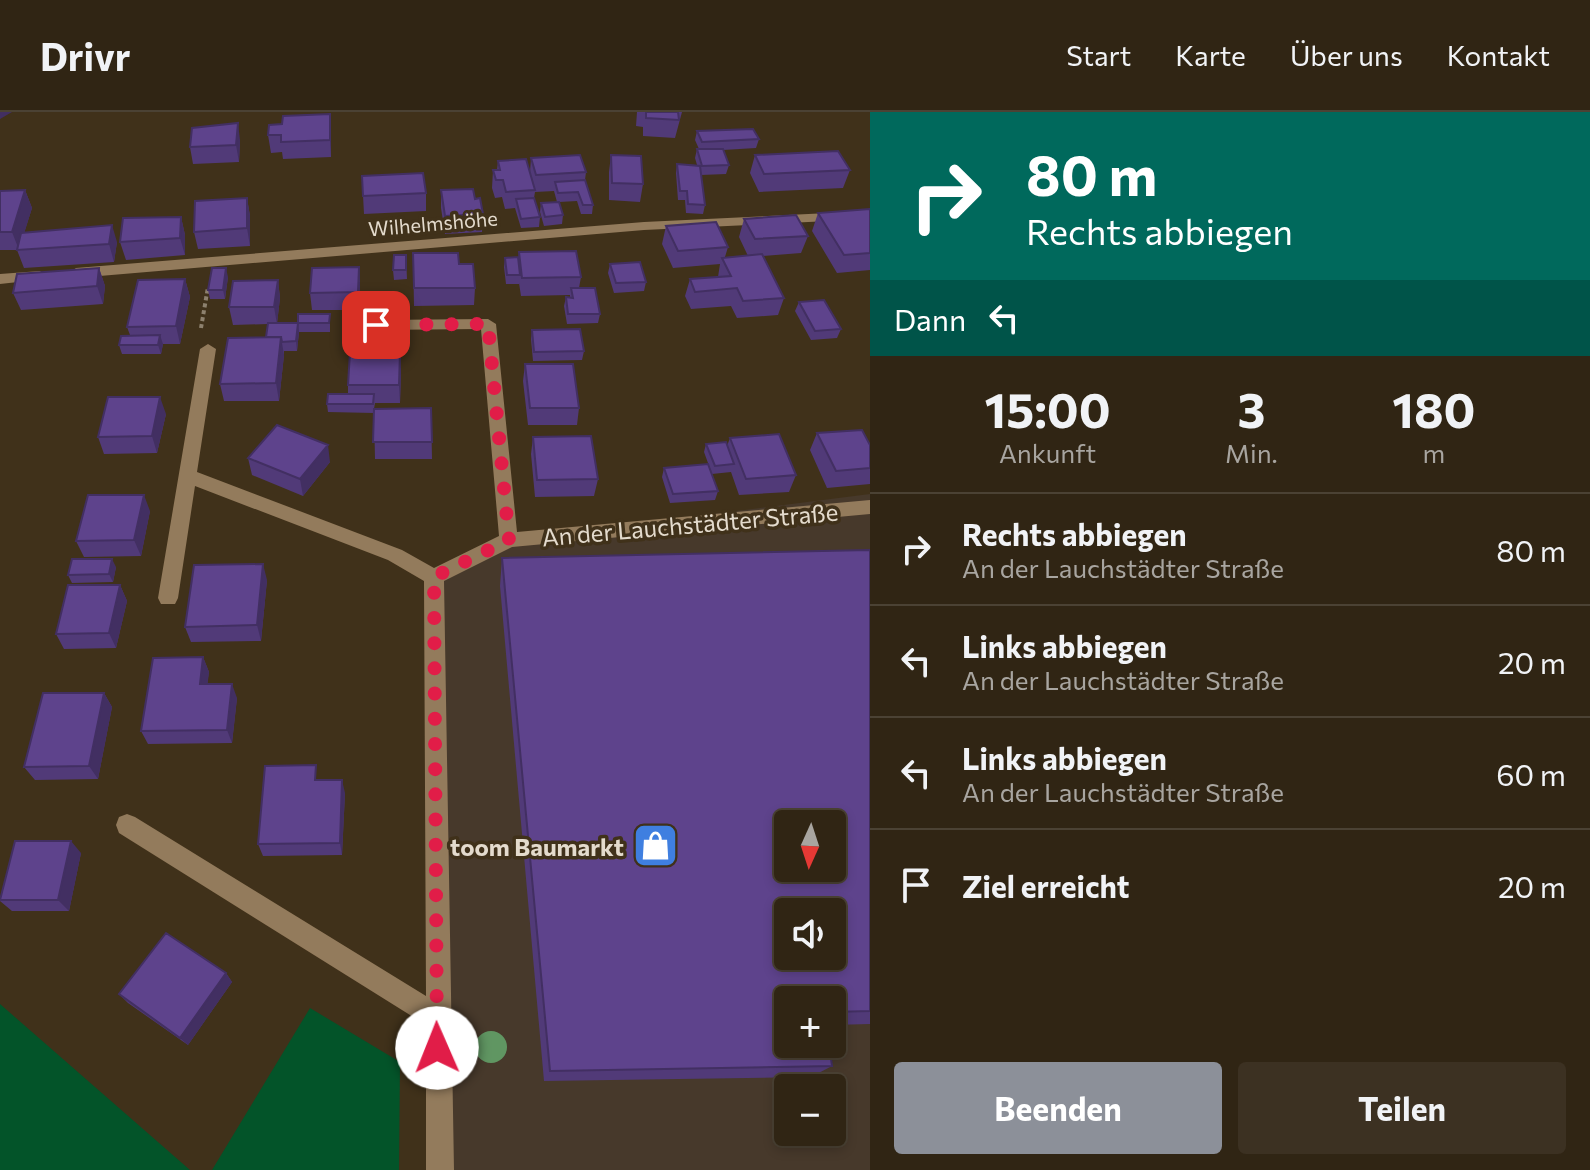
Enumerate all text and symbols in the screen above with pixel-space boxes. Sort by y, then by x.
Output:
text: Drivr [40,32,130,79]
text: Start [1066,38,1131,72]
text: Karte [1175,38,1246,72]
text: Über uns [1290,38,1403,72]
text: Kontakt [1447,38,1550,72]
text: 80 m [1026,139,1157,208]
icon: right [894,144,998,248]
street label: Wilhelmshöhe [367,205,499,241]
text: Rechts abbiegen [1026,208,1293,252]
pin [342,291,410,359]
icon: left [982,296,1026,340]
text: Dann [894,300,966,337]
icon: arrive [354,303,398,347]
text: 15:00 [984,379,1111,438]
text: 3 [1237,379,1265,438]
text: 180 [1392,379,1476,438]
text: Ankunft [999,437,1096,468]
text: Min. [1225,437,1278,468]
text: m [1423,437,1445,468]
street label: An der Lauchstädter Straße [541,497,839,551]
text: Rechts abbiegen [962,515,1187,552]
icon: right [894,527,938,571]
text: 80 m [1496,531,1566,568]
text: An der Lauchstädter Straße [962,552,1284,583]
text: Links abbiegen [962,627,1167,664]
icon: left [894,639,938,683]
text: 20 m [1498,643,1566,680]
text: An der Lauchstädter Straße [962,664,1284,695]
text: Links abbiegen [962,739,1167,776]
icon: left [894,751,938,795]
text: 60 m [1496,755,1566,792]
text: An der Lauchstädter Straße [962,776,1284,807]
north arrow [774,810,846,882]
map controls [774,810,846,1146]
shop icon: toom Baumarkt [631,822,679,870]
place label: toom Baumarkt [450,832,624,861]
icon: arrive [894,863,938,907]
text: Ziel erreicht [962,867,1130,904]
text: 20 m [1498,867,1566,904]
button: sound [774,898,846,970]
button: + [774,986,846,1058]
position arrow [395,1006,479,1090]
button: Beenden [894,1062,1222,1154]
button: Teilen [1238,1062,1566,1154]
button: − [774,1074,846,1146]

